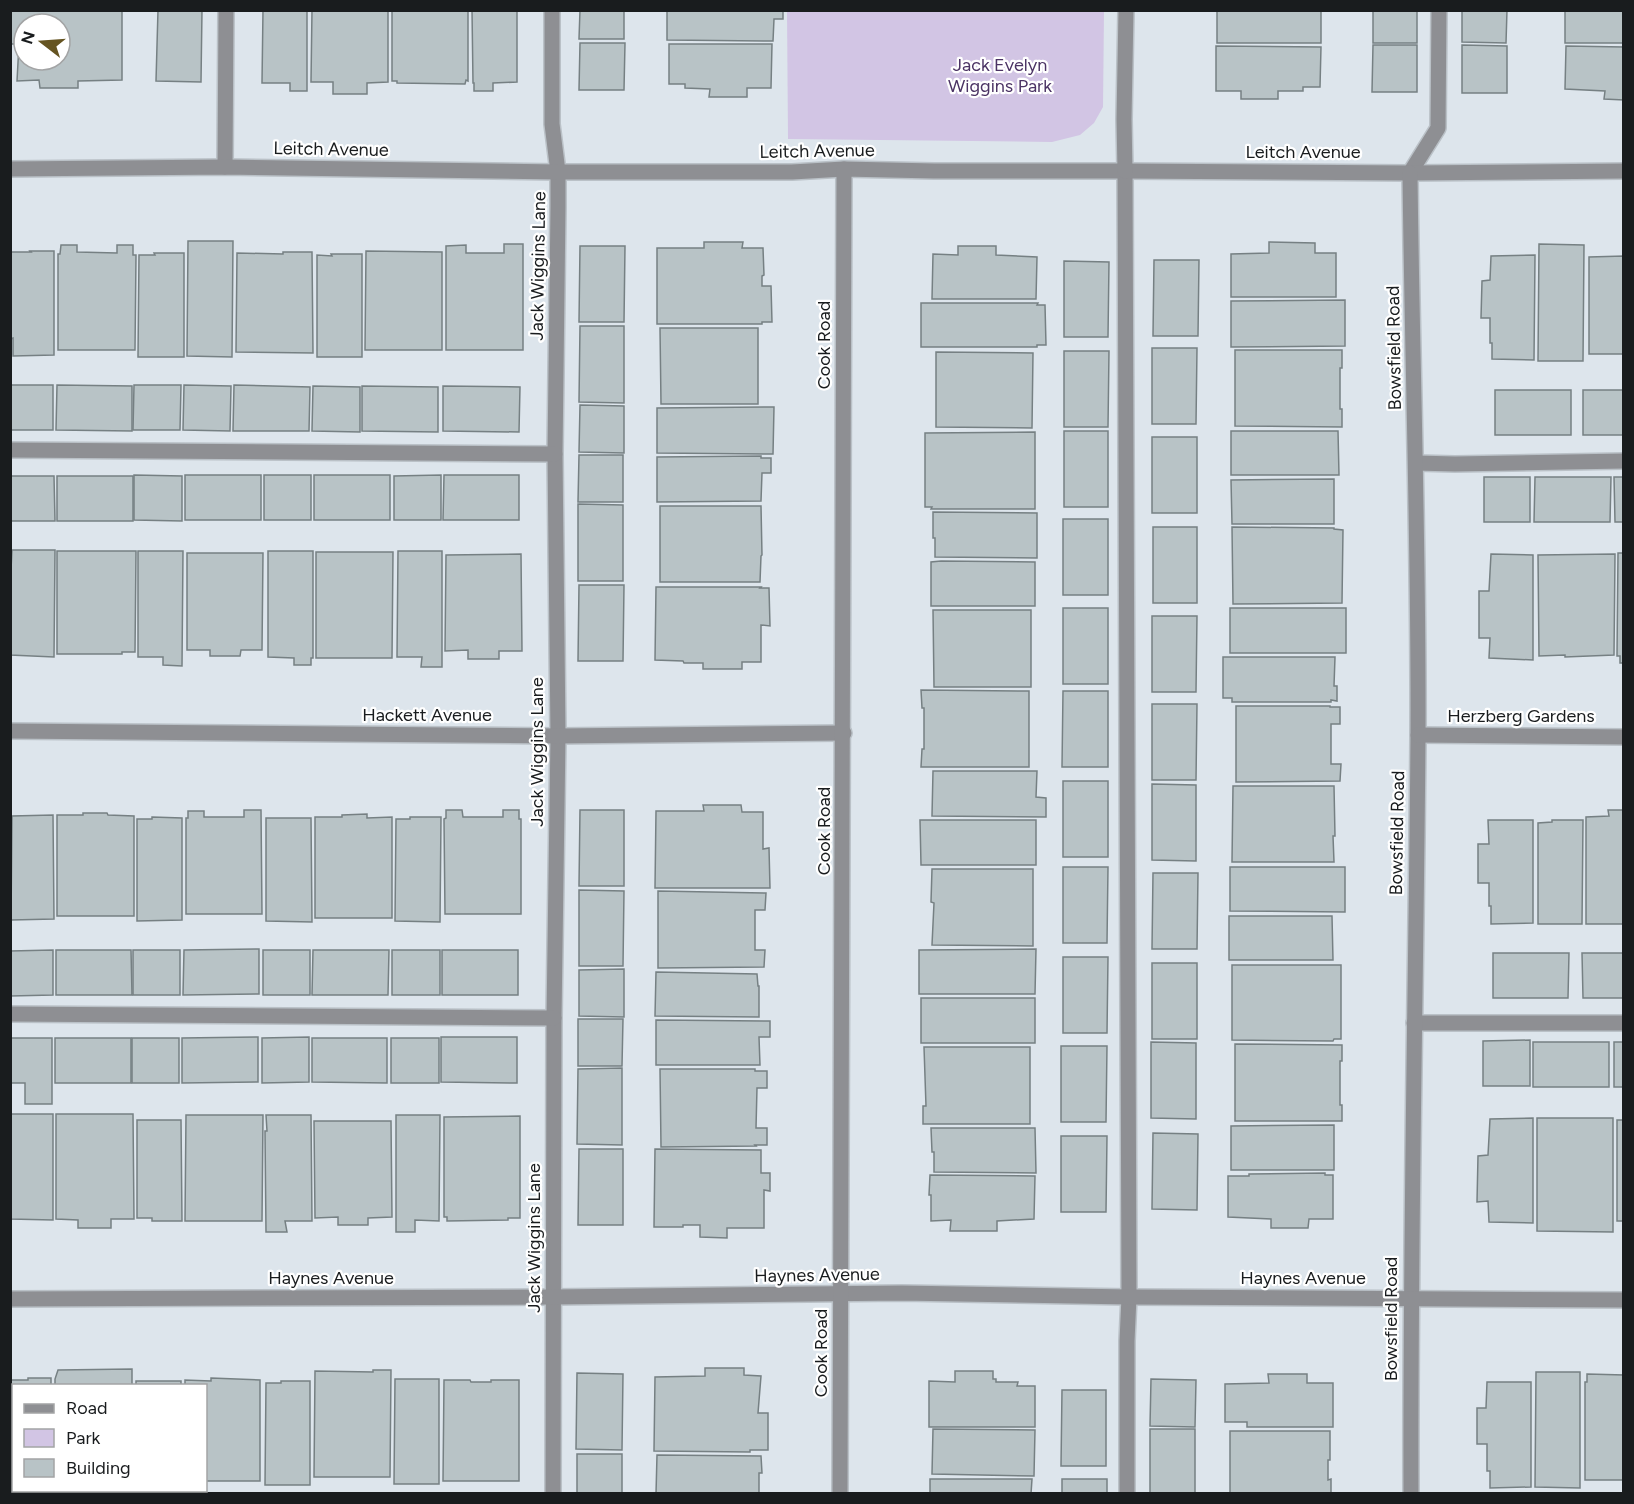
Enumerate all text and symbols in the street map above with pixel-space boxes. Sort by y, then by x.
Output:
north arrow [12,12,72,72]
text: N [17,29,39,46]
park label: Jack Evelyn Wiggins Park [948,54,1052,97]
street label: Leitch Avenue [273,137,389,161]
street label: Leitch Avenue [759,139,875,163]
street label: Leitch Avenue [1245,141,1361,163]
street label: Jack Wiggins Lane [526,191,550,341]
street label: Bowsfield Road [1382,285,1406,411]
street label: Cook Road [813,301,835,389]
street label: Jack Wiggins Lane [526,677,548,827]
street label: Hackett Avenue [362,704,492,726]
street label: Herzberg Gardens [1447,705,1595,727]
street label: Bowsfield Road [1385,770,1409,896]
street label: Cook Road [813,787,835,875]
street label: Jack Wiggins Lane [523,1163,545,1313]
street label: Bowsfield Road [1380,1257,1402,1381]
street label: Haynes Avenue [754,1263,880,1287]
street label: Haynes Avenue [268,1267,394,1289]
street label: Haynes Avenue [1240,1267,1366,1289]
street label: Cook Road [810,1309,832,1397]
legend [12,1384,207,1492]
text: Road [66,1397,107,1419]
text: Park [66,1427,101,1449]
text: Building [66,1457,131,1479]

